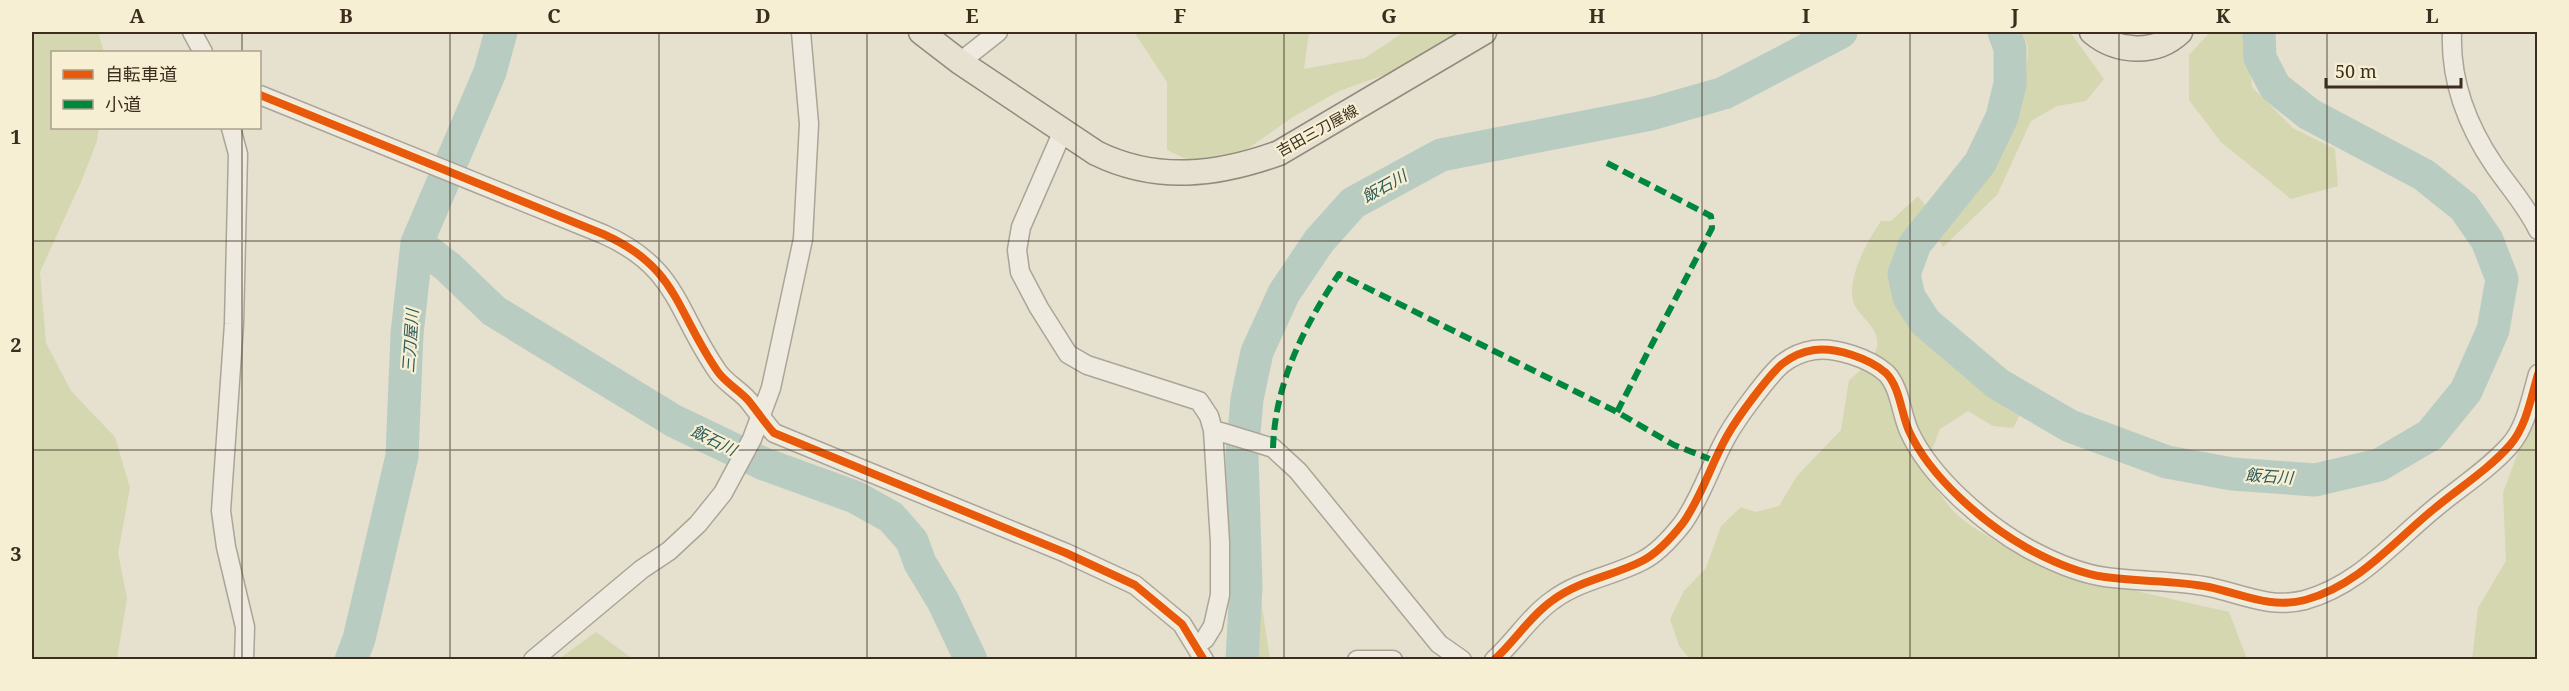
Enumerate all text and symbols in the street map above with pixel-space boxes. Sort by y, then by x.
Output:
text: A [129,2,145,29]
text: B [339,2,353,29]
text: C [547,2,561,29]
text: D [755,2,771,29]
text: E [965,2,979,29]
text: F [1174,2,1186,29]
text: G [1381,2,1397,29]
text: H [1589,2,1605,29]
text: I [1802,2,1810,29]
text: J [2010,2,2019,29]
text: K [2216,2,2231,29]
text: L [2425,2,2439,29]
legend [51,51,261,129]
scale bar [2326,51,2461,89]
text: 50 m [2335,59,2377,83]
text: 自転車道 [105,62,177,86]
text: 小道 [105,92,141,116]
street label: 吉田三刀屋線 [1273,99,1361,161]
text: 1 [10,123,22,150]
water label: 飯石川 [1358,164,1412,207]
water label: 三刀屋川 [397,306,423,374]
text: 2 [10,331,22,358]
water label: 飯石川 [688,420,742,461]
water label: 飯石川 [2244,463,2296,489]
text: 3 [10,540,22,567]

